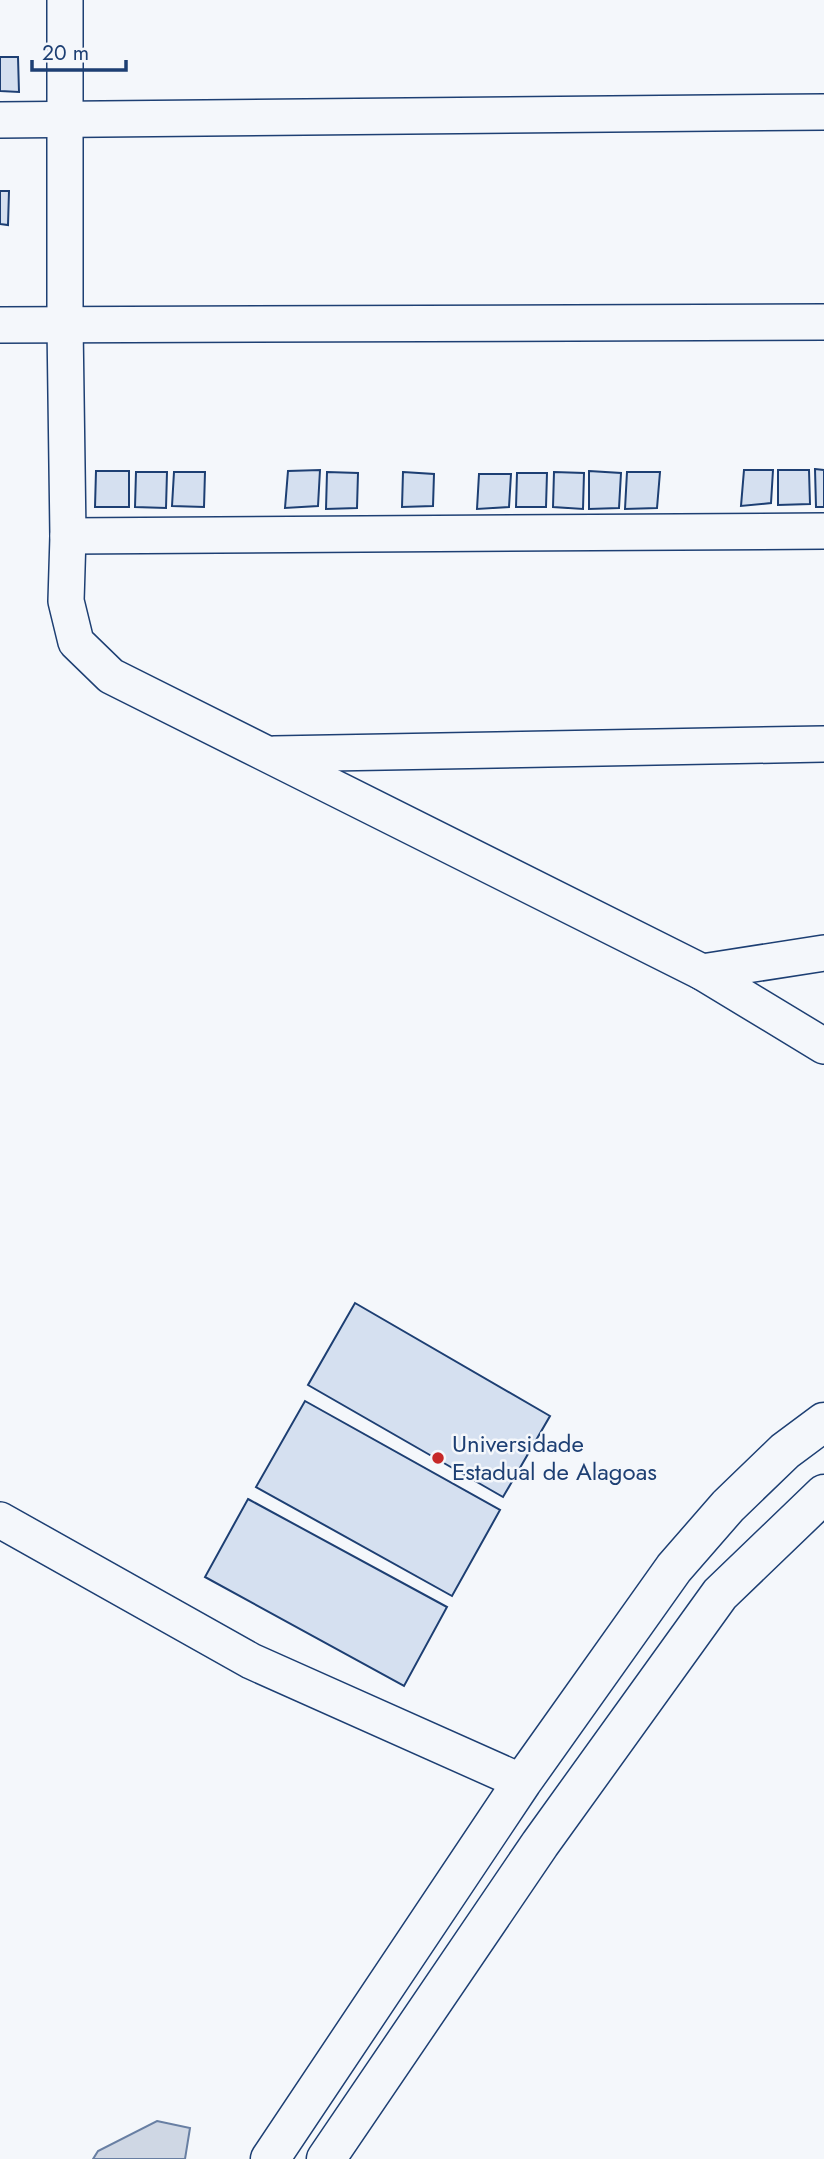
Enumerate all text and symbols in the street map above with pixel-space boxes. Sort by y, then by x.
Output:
scale bar [32,28,126,72]
text: 20 m [42,38,89,68]
place label: Universidade Estadual de Alagoas [452,1426,657,1489]
marker: Universidade Estadual de Alagoas [430,1450,446,1466]

